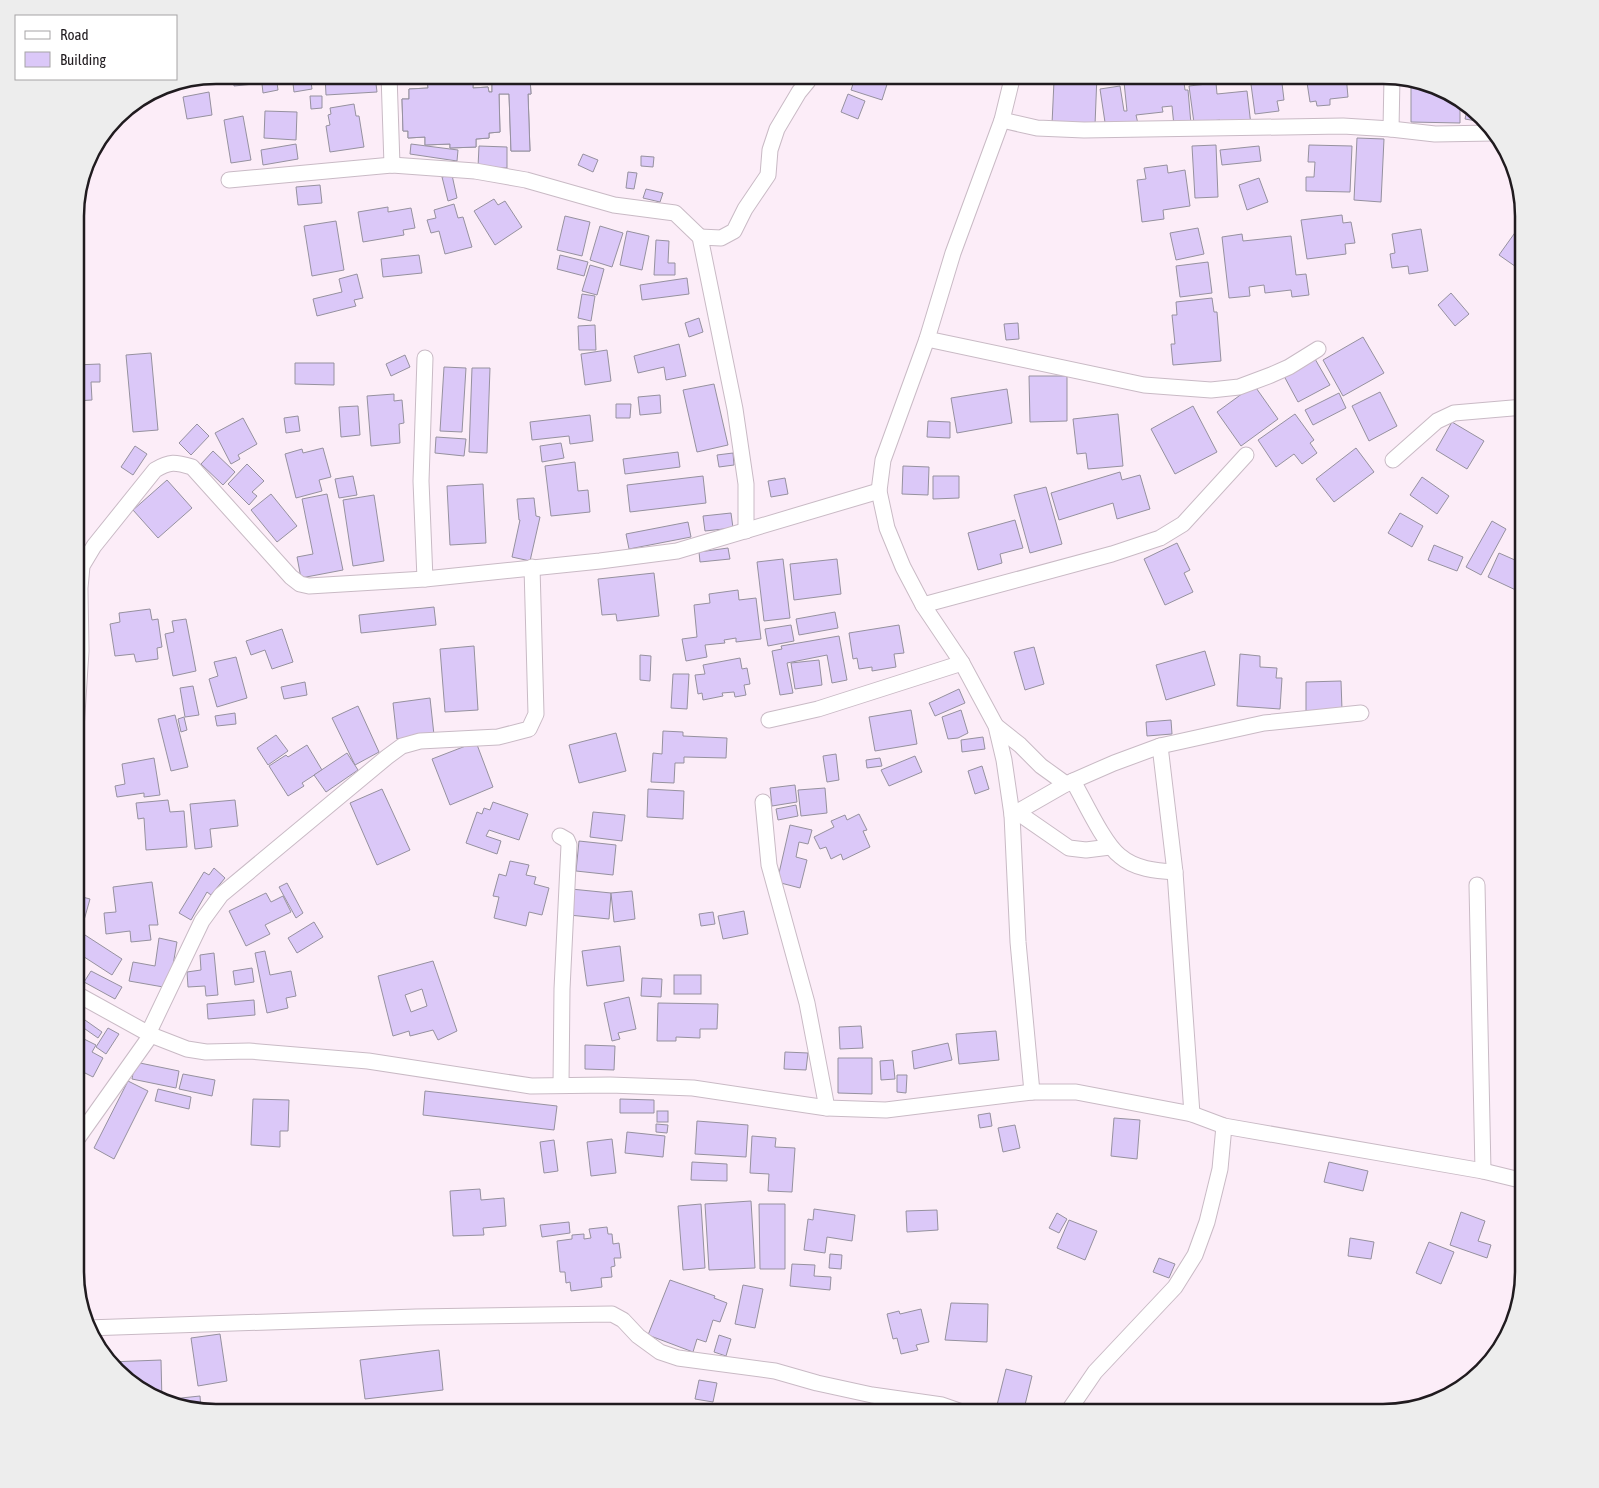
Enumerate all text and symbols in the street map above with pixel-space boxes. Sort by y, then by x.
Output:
legend [15,15,178,80]
text: Road [60,26,89,43]
text: Building [60,51,106,68]

